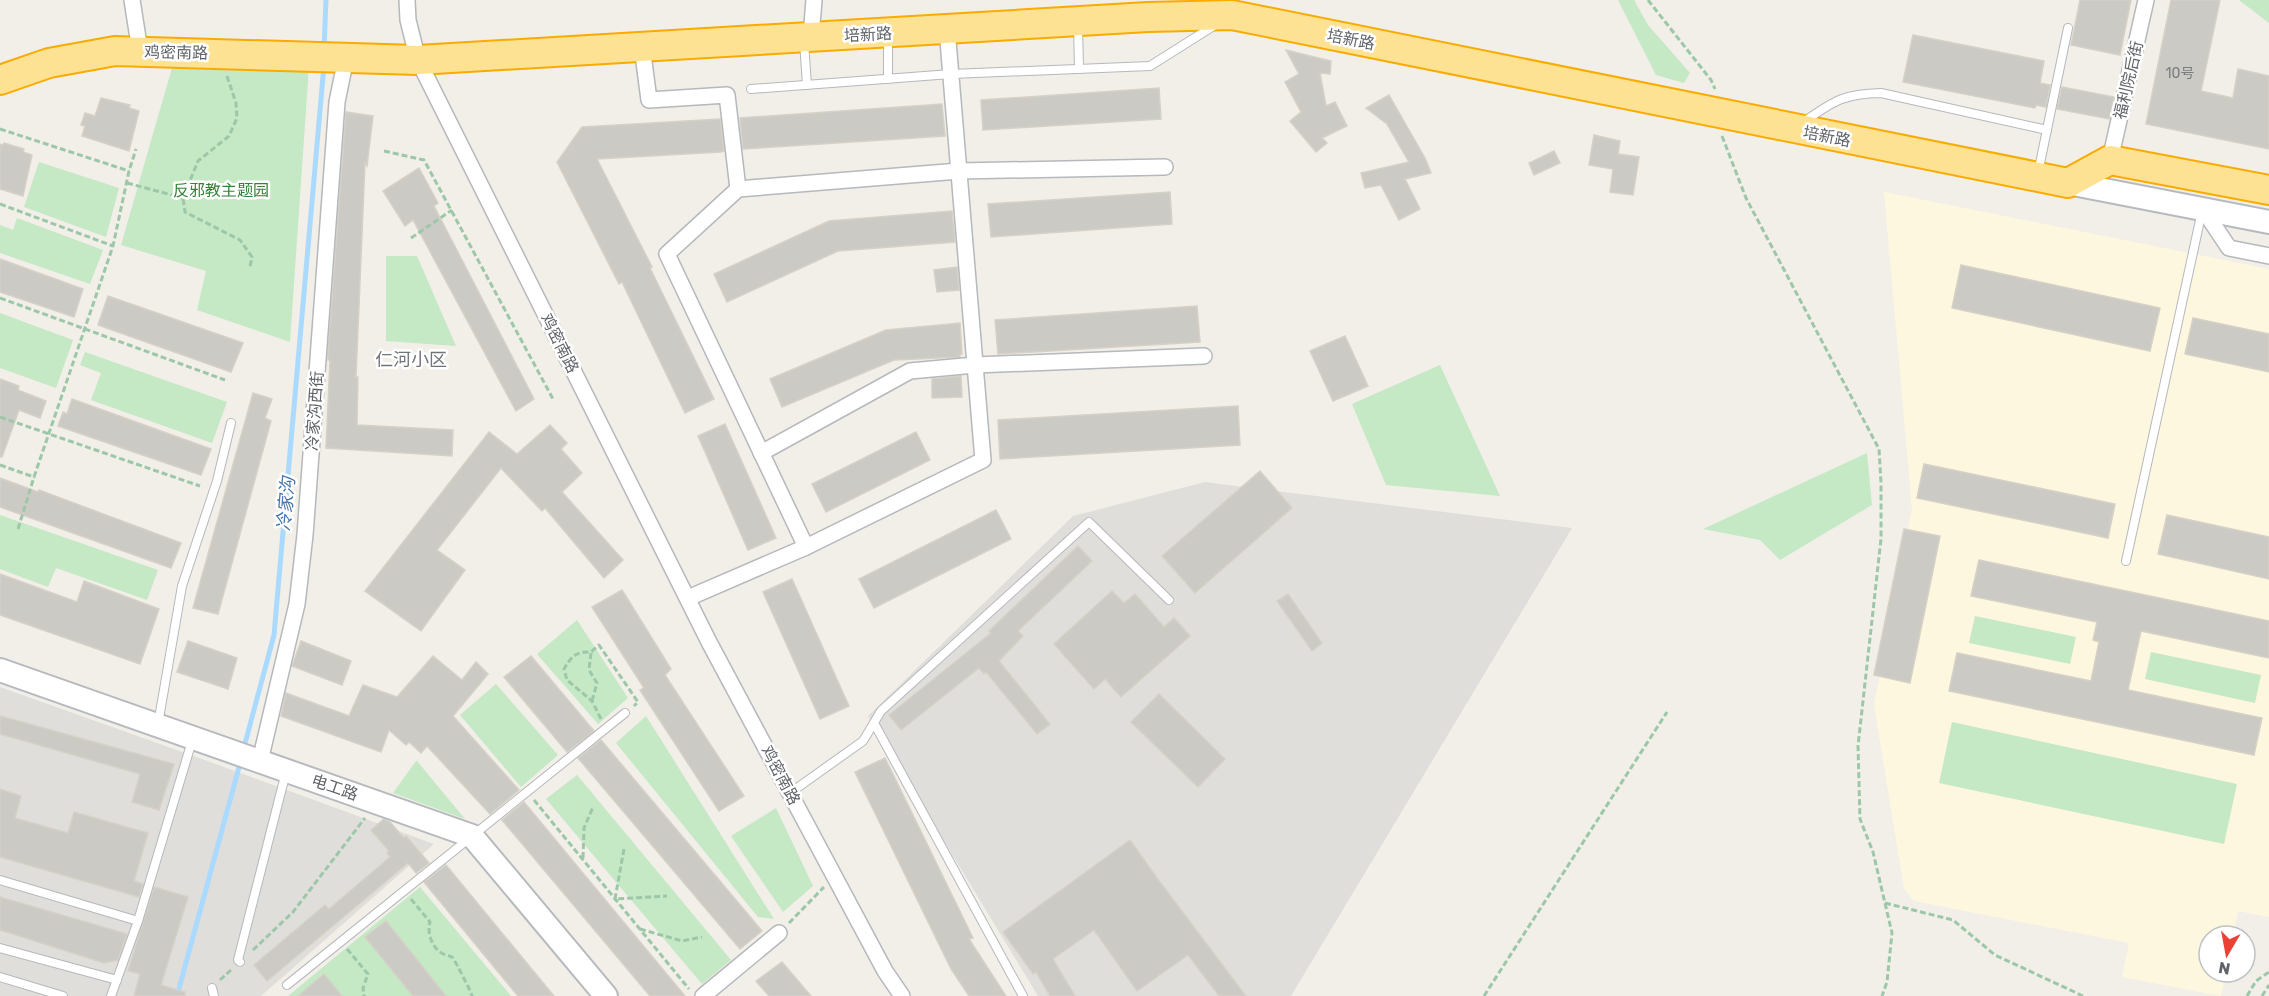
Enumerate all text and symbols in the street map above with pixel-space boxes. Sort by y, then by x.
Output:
street label: 培新路 [844,24,892,45]
street label: 培新路 [1326,26,1376,53]
street label: 福利院后街 [2110,39,2147,121]
street label: 鸡密南路 [144,42,208,63]
house number: 10号 [2166,65,2194,82]
street label: 培新路 [1802,123,1852,150]
park label: 反邪教主题园 [173,181,269,200]
street label: 鸡密南路 [537,310,583,376]
district label: 仁河小区 [375,349,447,371]
street label: 冷家沟西街 [302,370,327,452]
water label: 冷家沟 [273,474,299,532]
street label: 鸡密南路 [757,743,804,808]
street label: 电工路 [309,771,361,804]
north arrow [2197,924,2257,984]
text: N [2217,958,2232,979]

